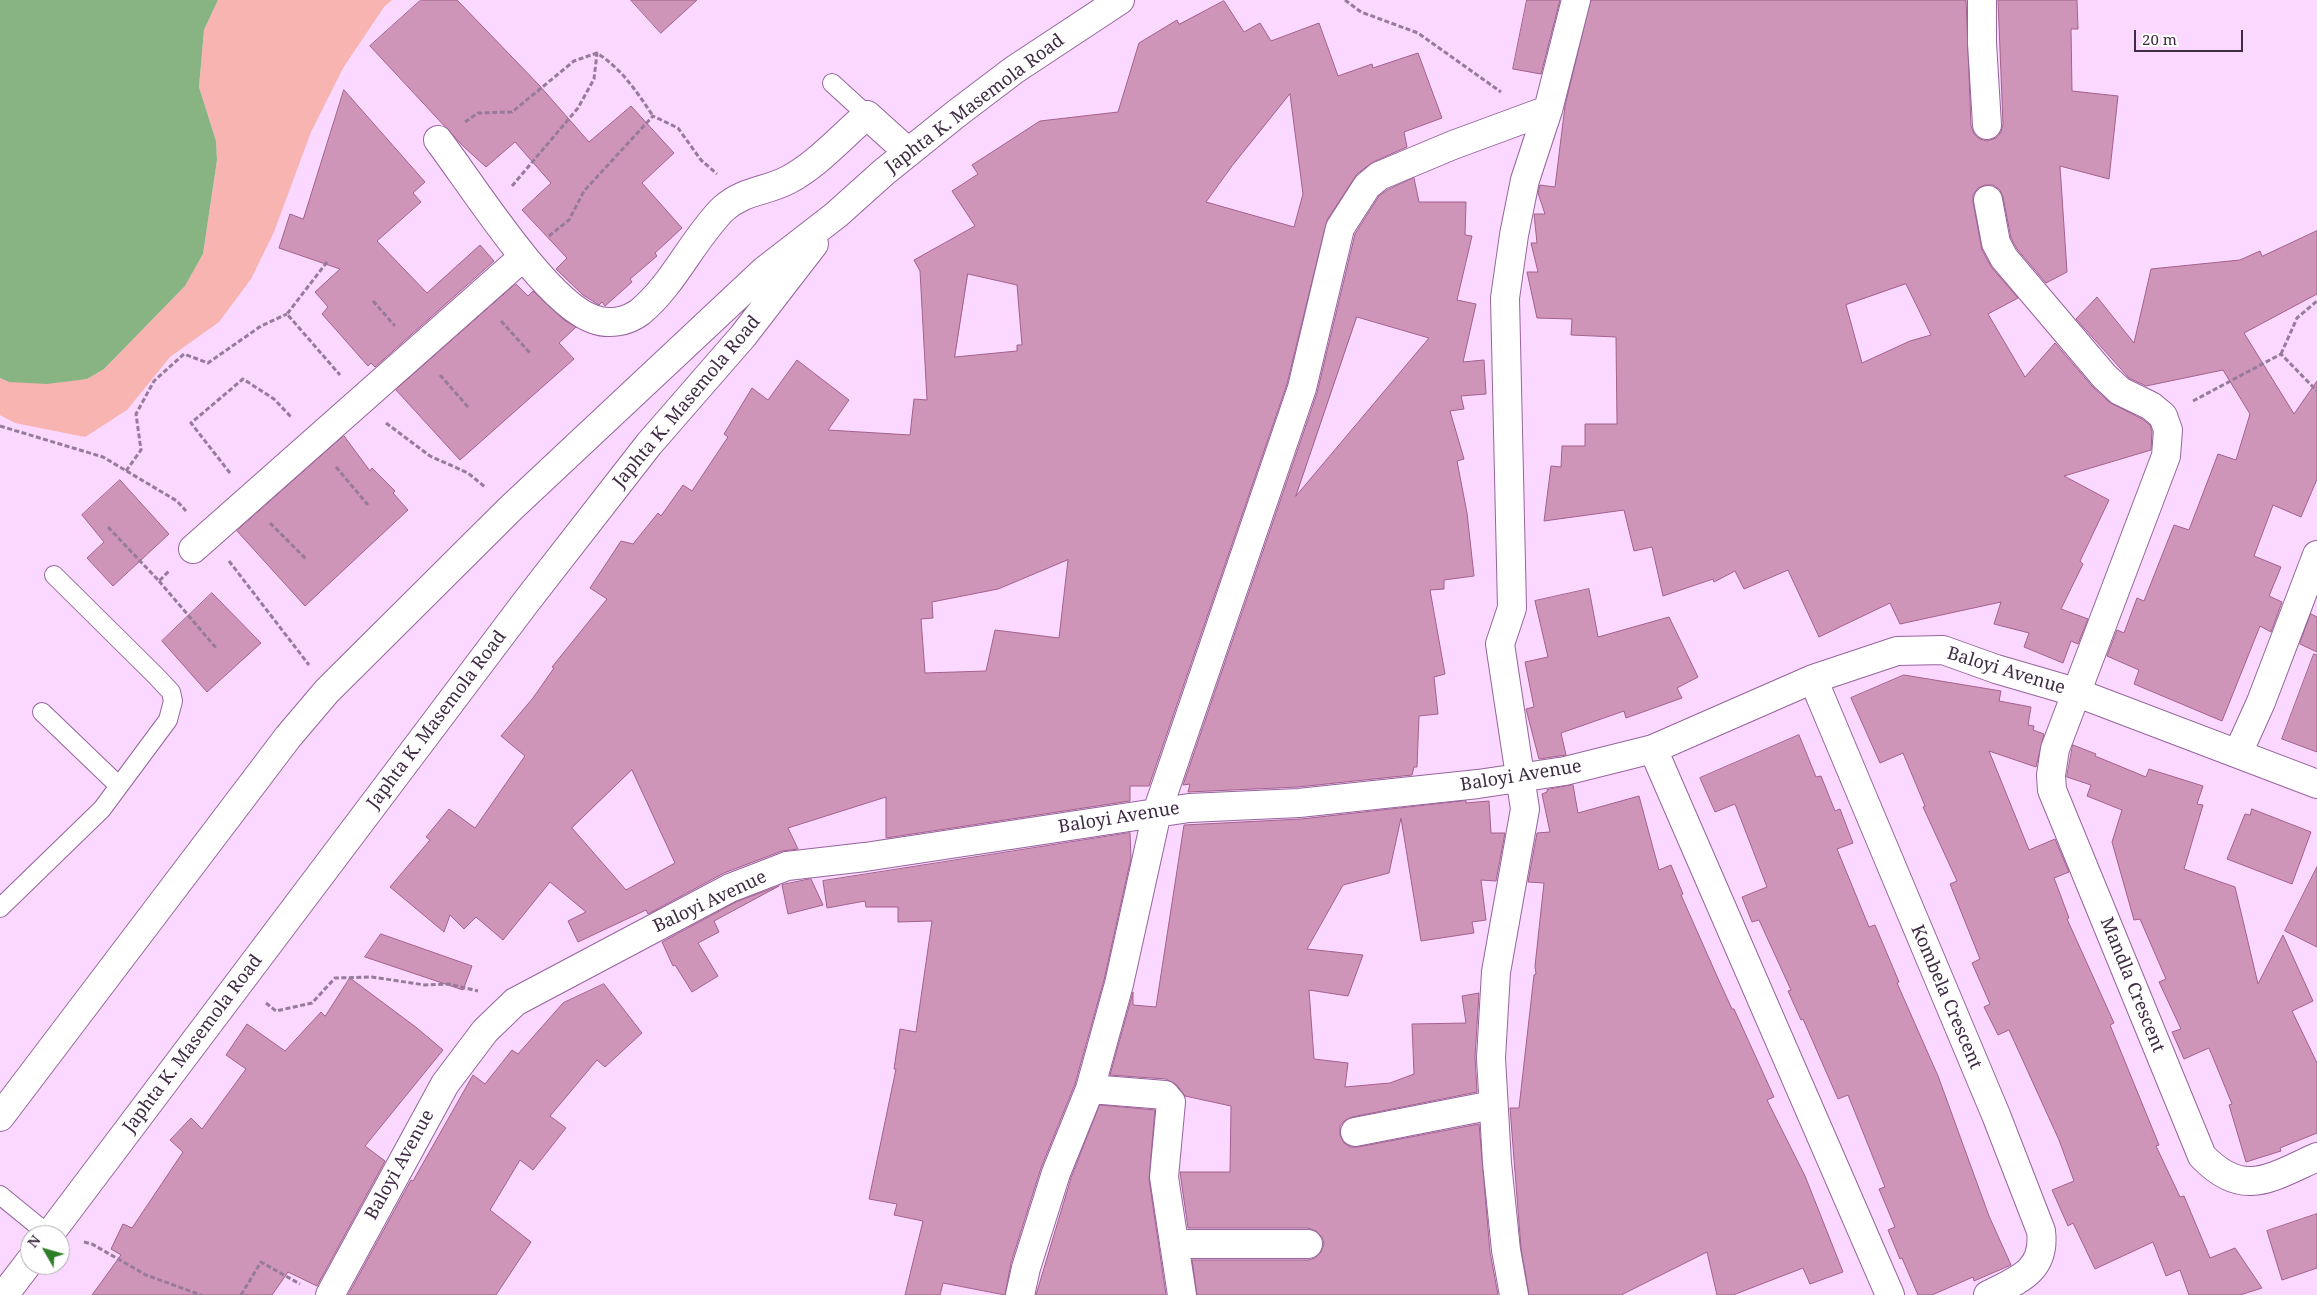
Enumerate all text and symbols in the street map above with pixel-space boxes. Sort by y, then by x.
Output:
scale bar [2137,20,2246,52]
text: 20 m [2142,29,2177,49]
street label: Japhta K. Masemola Road [881,30,1069,178]
street label: Japhta K. Masemola Road [609,312,765,492]
street label: Japhta K. Masemola Road [363,626,511,814]
street label: Baloyi Avenue [1944,643,2068,699]
street label: Baloyi Avenue [1459,756,1583,796]
street label: Baloyi Avenue [1057,798,1181,838]
street label: Baloyi Avenue [650,866,770,938]
street label: Mandla Crescent [2095,914,2169,1056]
street label: Kombela Crescent [1906,922,1986,1072]
street label: Japhta K. Masemola Road [119,950,267,1138]
street label: Baloyi Avenue [361,1106,439,1224]
north arrow [20,1225,70,1275]
text: N [23,1231,44,1251]

